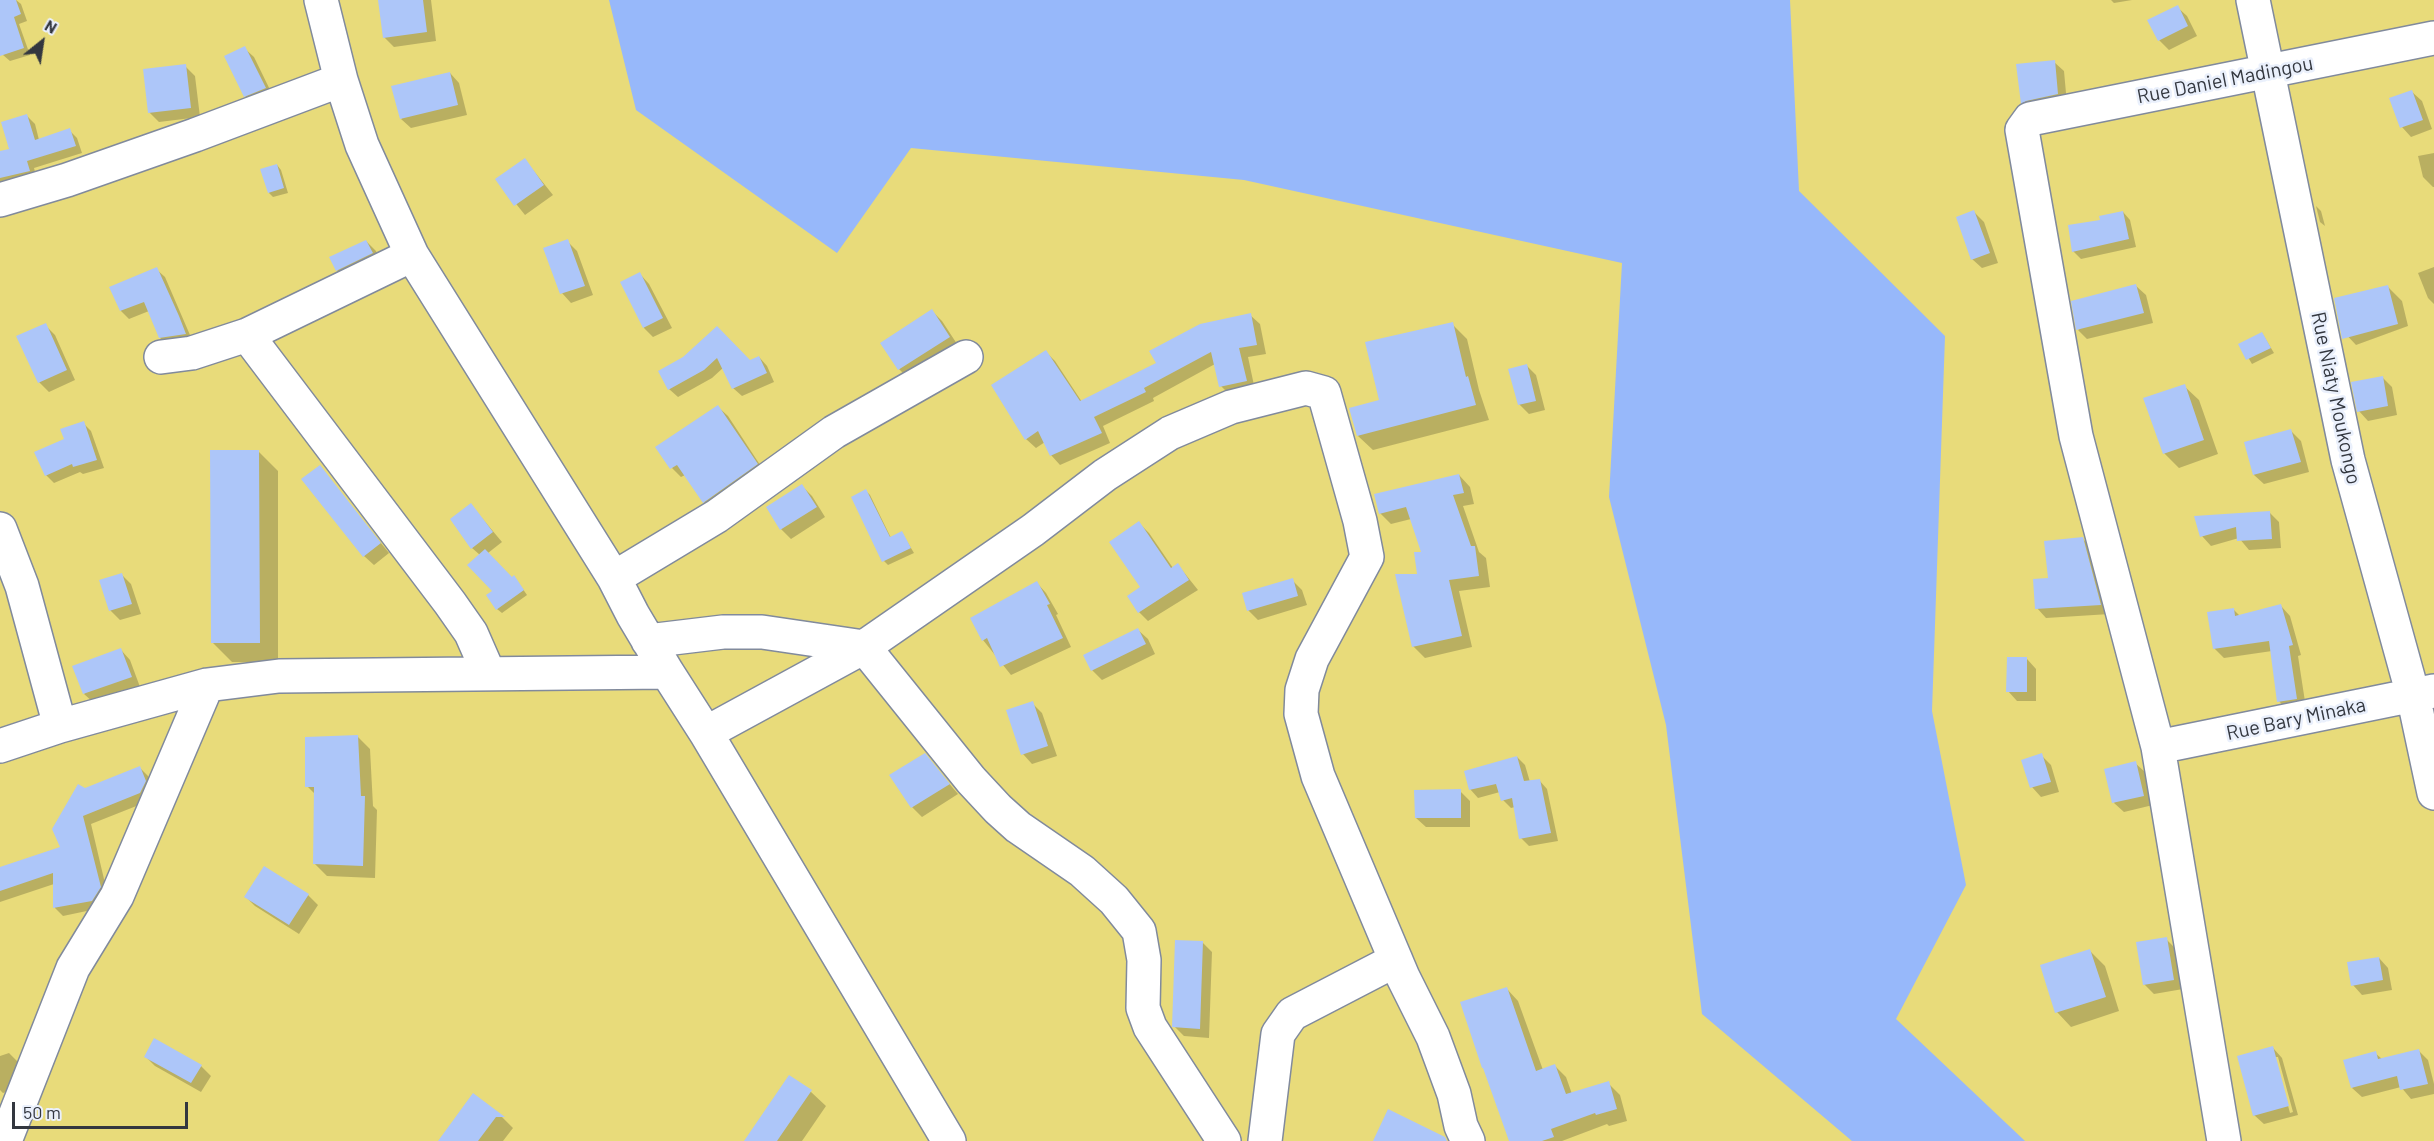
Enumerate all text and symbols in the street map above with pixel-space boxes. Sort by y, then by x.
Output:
north arrow [12,12,72,72]
text: N [42,15,61,37]
street label: Rue Daniel Madingou [2135,51,2315,109]
street label: Rue Niaty Moukongo [2306,310,2366,486]
street label: Rue Bary Minaka [2224,693,2368,745]
scale bar [15,1090,190,1128]
text: 50 m [23,1101,61,1123]

